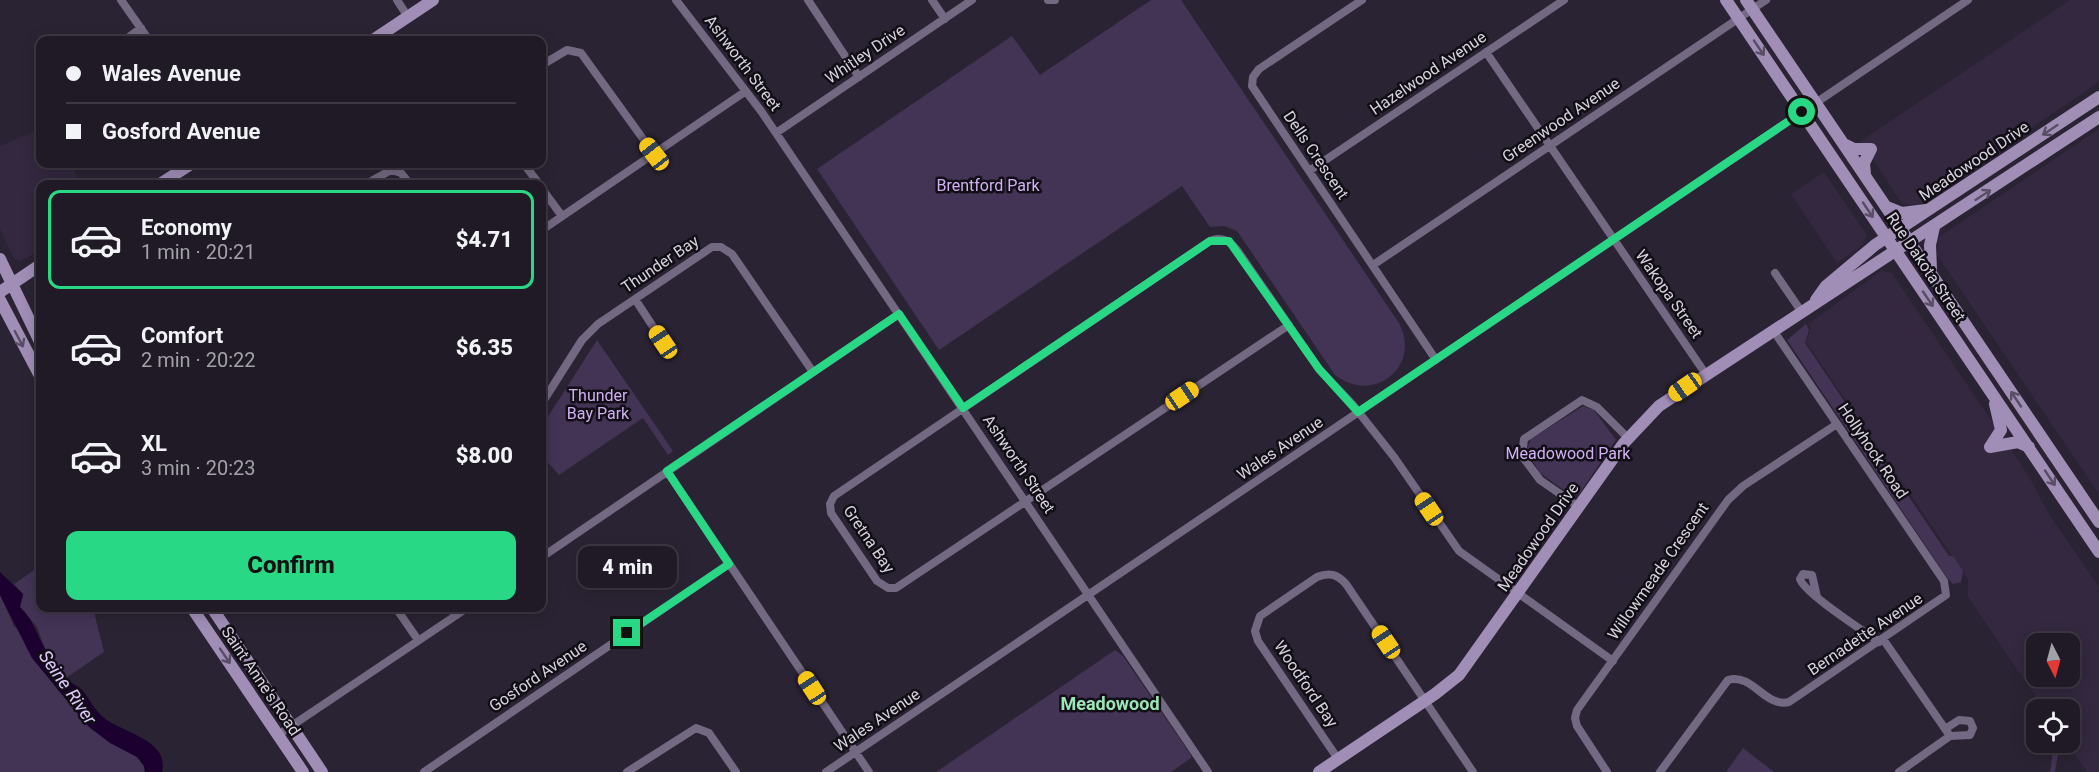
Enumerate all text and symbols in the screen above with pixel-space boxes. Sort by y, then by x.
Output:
street label: Ashworth Street [701,11,785,115]
street label: Whitley Drive [822,20,908,88]
street label: Hazelwood Avenue [1366,27,1490,119]
one-way arrow [1753,40,1765,56]
text: Wales Avenue [102,61,241,86]
street label: Greenwood Avenue [1499,74,1623,166]
route start [1788,98,1815,125]
street label: Dells Crescent [1280,107,1352,203]
street label: Meadowood Drive [1915,117,2033,205]
text: Gosford Avenue [102,119,260,144]
one-way arrow [2043,124,2059,136]
car [636,134,672,174]
park label: Brentford Park [937,176,1040,195]
one-way arrow [1974,188,1991,201]
one-way arrow [1862,201,1874,218]
street label: Rue Dakota Street [1882,209,1970,325]
icon: car [69,213,123,267]
text: Economy [141,215,232,240]
text: $4.71 [456,227,513,252]
street label: Thunder Bay [618,231,703,297]
text: 1 min · 20:21 [141,240,256,264]
street label: Wakopa Street [1631,246,1707,342]
one-way arrow [1922,291,1935,308]
icon: car [69,321,123,375]
car [645,322,681,362]
text: Comfort [141,323,223,348]
one-way arrow [14,329,25,347]
text: $6.35 [456,335,513,360]
text: 2 min · 20:22 [141,348,256,372]
car [1665,369,1705,405]
car [1162,378,1202,414]
park label: Thunder Bay Park [567,386,630,423]
one-way arrow [2010,391,2022,407]
street label: Hollyhock Road [1834,400,1912,502]
street label: Ashworth Street [979,411,1059,517]
street label: Wales Avenue [1233,412,1327,484]
icon: car [69,429,123,483]
text: XL [141,431,167,456]
text: $8.00 [456,443,513,468]
park label: Meadowood Park [1506,444,1631,463]
text: 3 min · 20:23 [141,456,256,480]
one-way arrow [2044,470,2056,486]
street label: Meadowood Drive [1493,479,1583,595]
car [1411,489,1447,529]
street label: Willowmeade Crescent [1603,499,1713,643]
street label: Gretna Bay [839,502,899,577]
button: Confirm [66,531,516,600]
callout: 4 min [578,546,676,588]
text: 4 min [602,555,653,579]
street label: Bernadette Avenue [1804,589,1926,679]
route end [613,619,640,646]
car [1368,622,1404,662]
street label: Saint Anne's Road [217,623,305,739]
north arrow [2026,633,2080,687]
map controls [2026,633,2080,753]
street label: Gosford Avenue [486,636,590,716]
street label: Woodford Bay [1270,637,1342,731]
water label: Seine River [35,646,102,729]
one-way arrow [219,647,231,664]
car [795,668,829,708]
street label: Wales Avenue [830,684,924,756]
district label: Meadowood [1060,693,1160,714]
button: locate [2026,699,2080,753]

